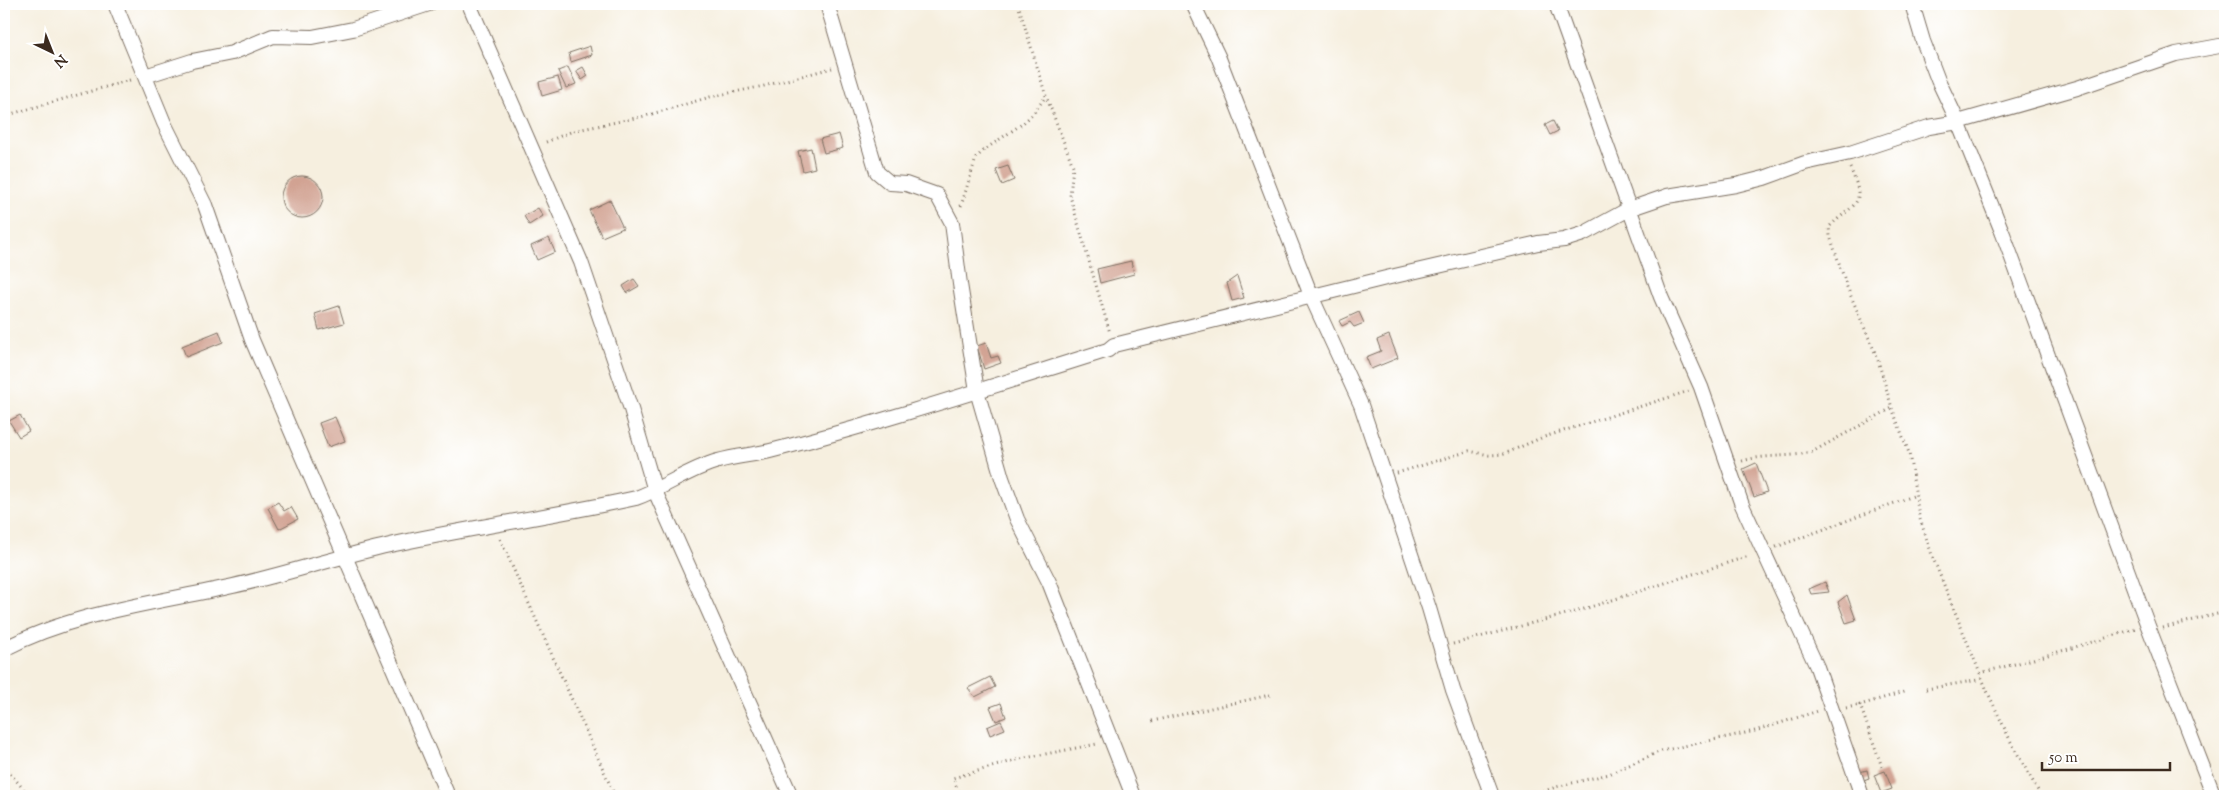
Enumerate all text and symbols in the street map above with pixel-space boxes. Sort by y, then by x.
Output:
north arrow [28,28,78,78]
text: N [49,49,70,71]
scale bar [2042,740,2169,772]
text: 50 m [2048,748,2078,769]

